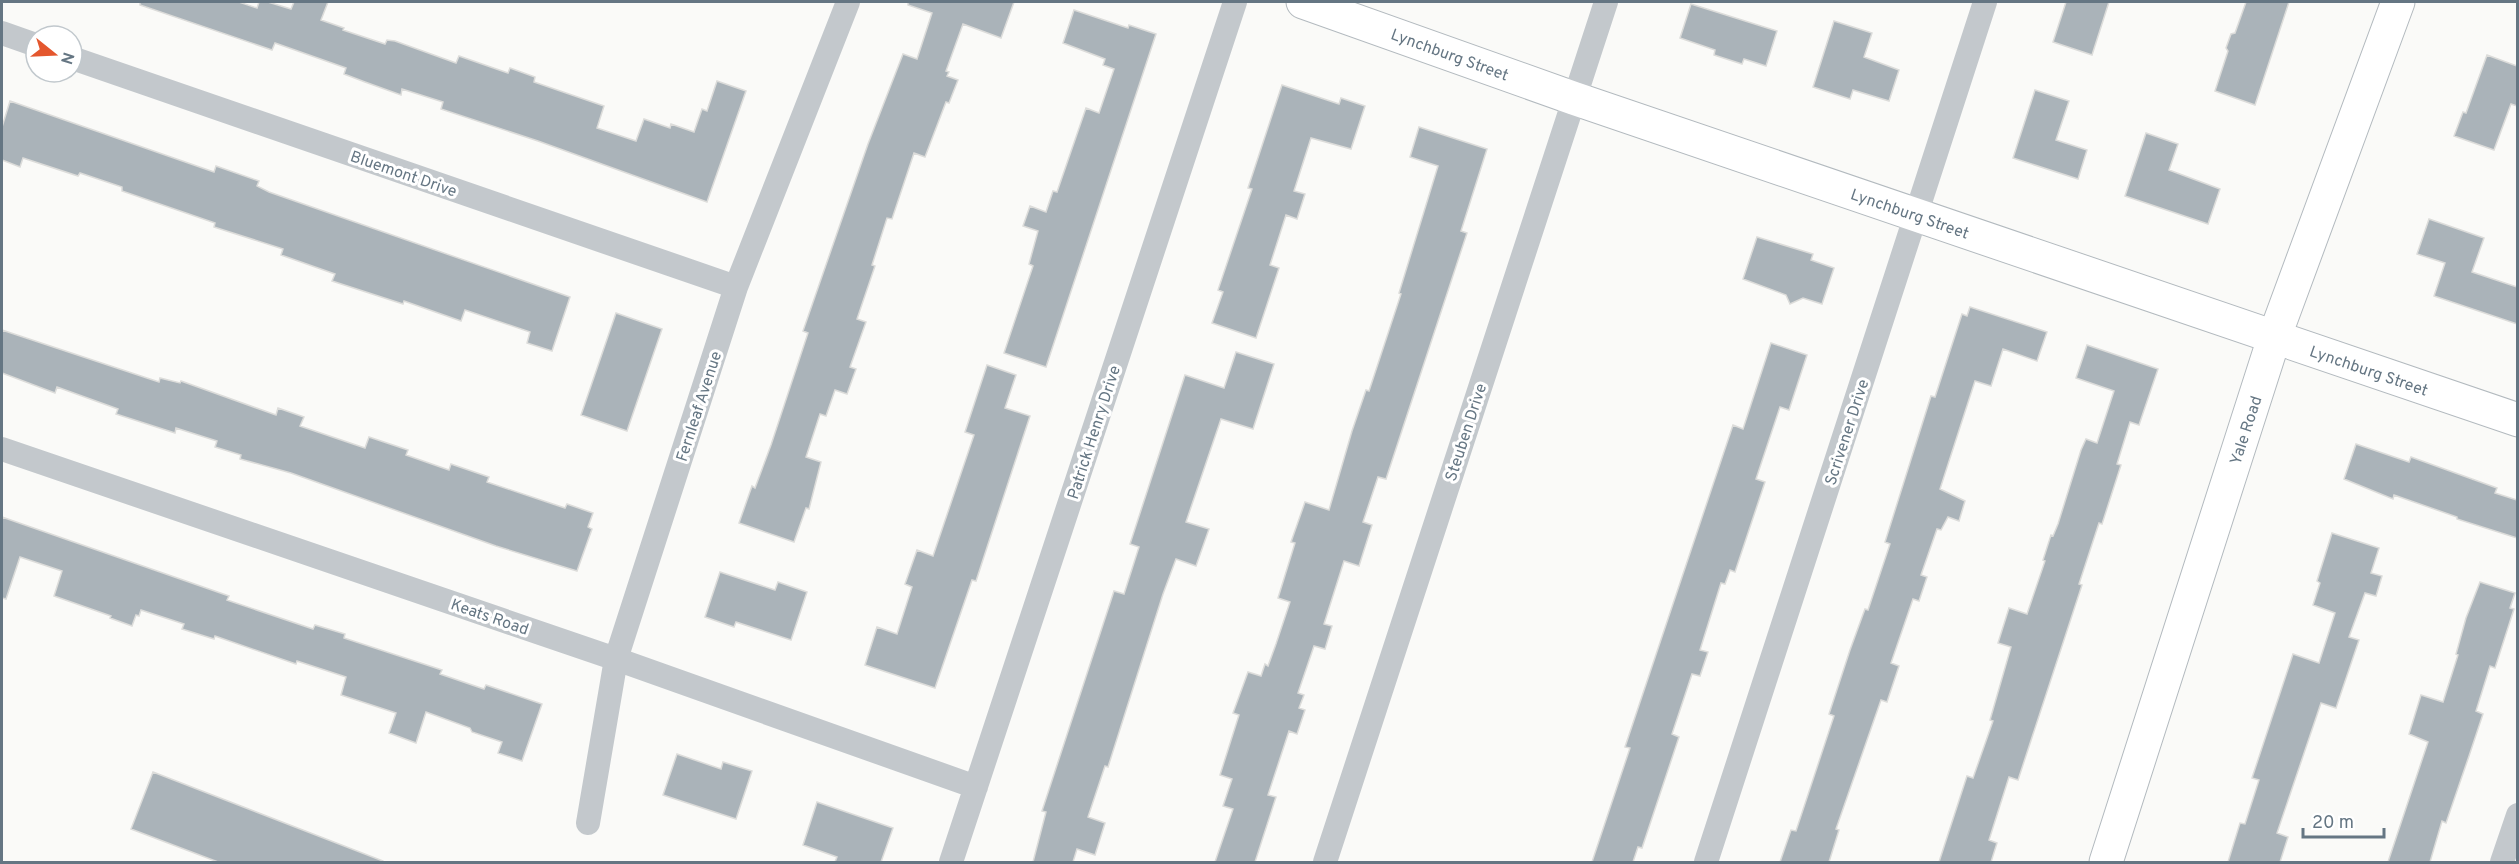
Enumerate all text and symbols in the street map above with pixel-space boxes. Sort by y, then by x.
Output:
north arrow [24,24,84,84]
street label: Lynchburg Street [1388,25,1511,86]
text: N [55,49,78,67]
street label: Bluemont Drive [347,147,459,202]
street label: Lynchburg Street [1848,185,1971,245]
street label: Lynchburg Street [2307,342,2430,402]
street label: Fernleaf Avenue [673,349,727,464]
street label: Patrick Henry Drive [1064,363,1126,502]
street label: Scrivener Drive [1821,377,1874,488]
street label: Steuben Drive [1442,381,1492,484]
street label: Yale Road [2226,394,2267,468]
street label: Keats Road [448,595,531,641]
scale bar [2303,801,2384,839]
text: 20 m [2312,812,2354,835]

